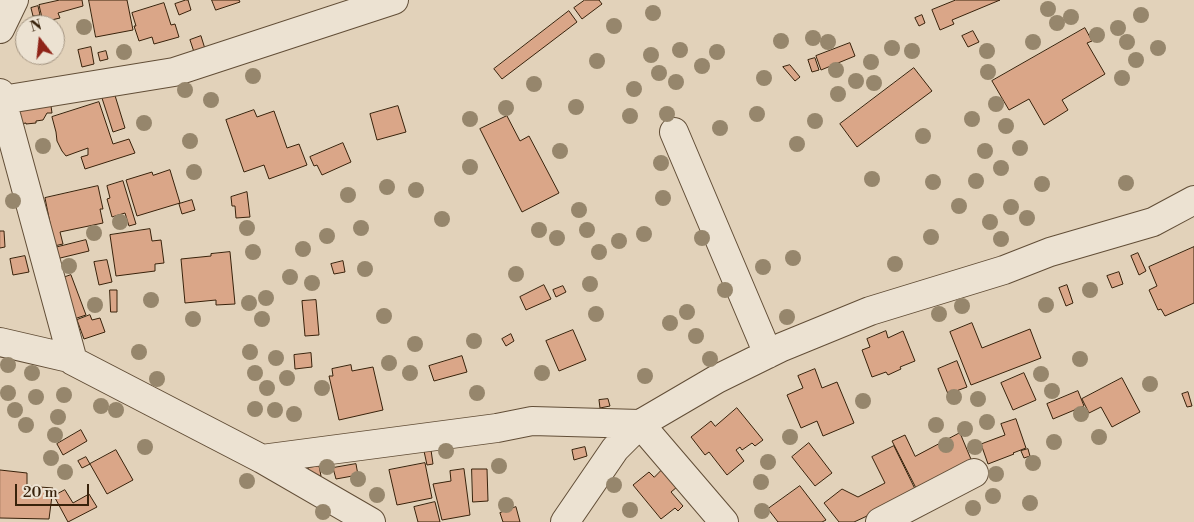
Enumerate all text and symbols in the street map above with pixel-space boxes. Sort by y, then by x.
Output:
north arrow [15,15,65,65]
text: N [28,16,44,37]
scale bar [18,474,91,506]
text: 20 m [23,483,58,502]

